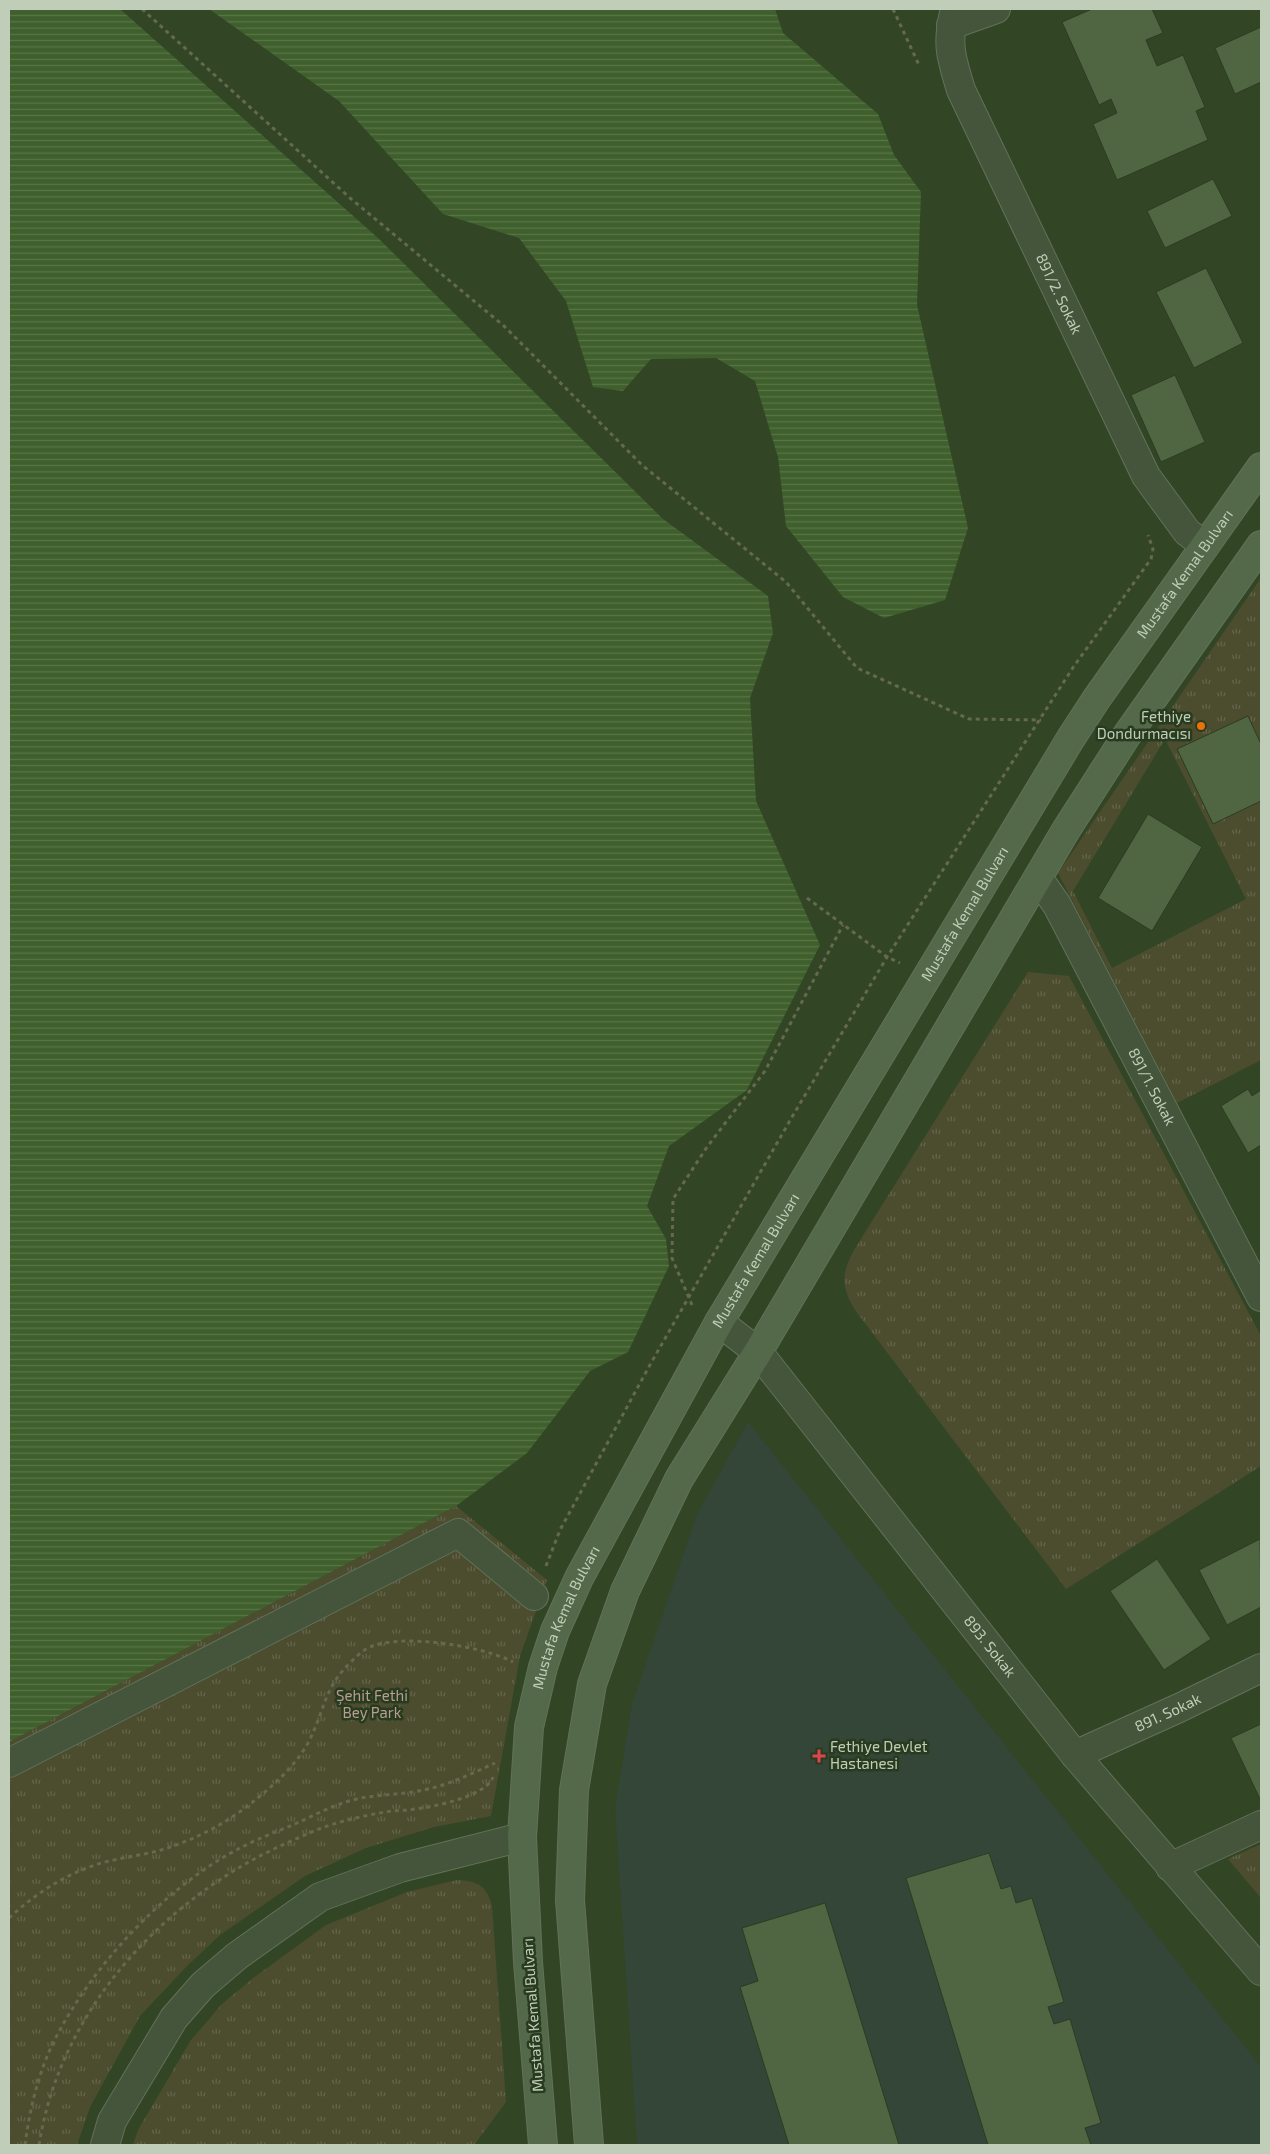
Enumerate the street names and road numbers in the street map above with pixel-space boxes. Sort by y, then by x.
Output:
street label: 891/2. Sokak [1033,250,1087,337]
street label: Mustafa Kemal Bulvarı [1132,506,1236,642]
street label: Mustafa Kemal Bulvarı [917,843,1012,984]
street label: 891/1. Sokak [1125,1045,1180,1128]
street label: Mustafa Kemal Bulvarı [708,1190,803,1331]
street label: Mustafa Kemal Bulvarı [528,1542,603,1691]
street label: 893. Sokak [961,1612,1020,1681]
street label: 891. Sokak [1131,1689,1204,1735]
street label: Mustafa Kemal Bulvarı [518,1938,546,2092]

